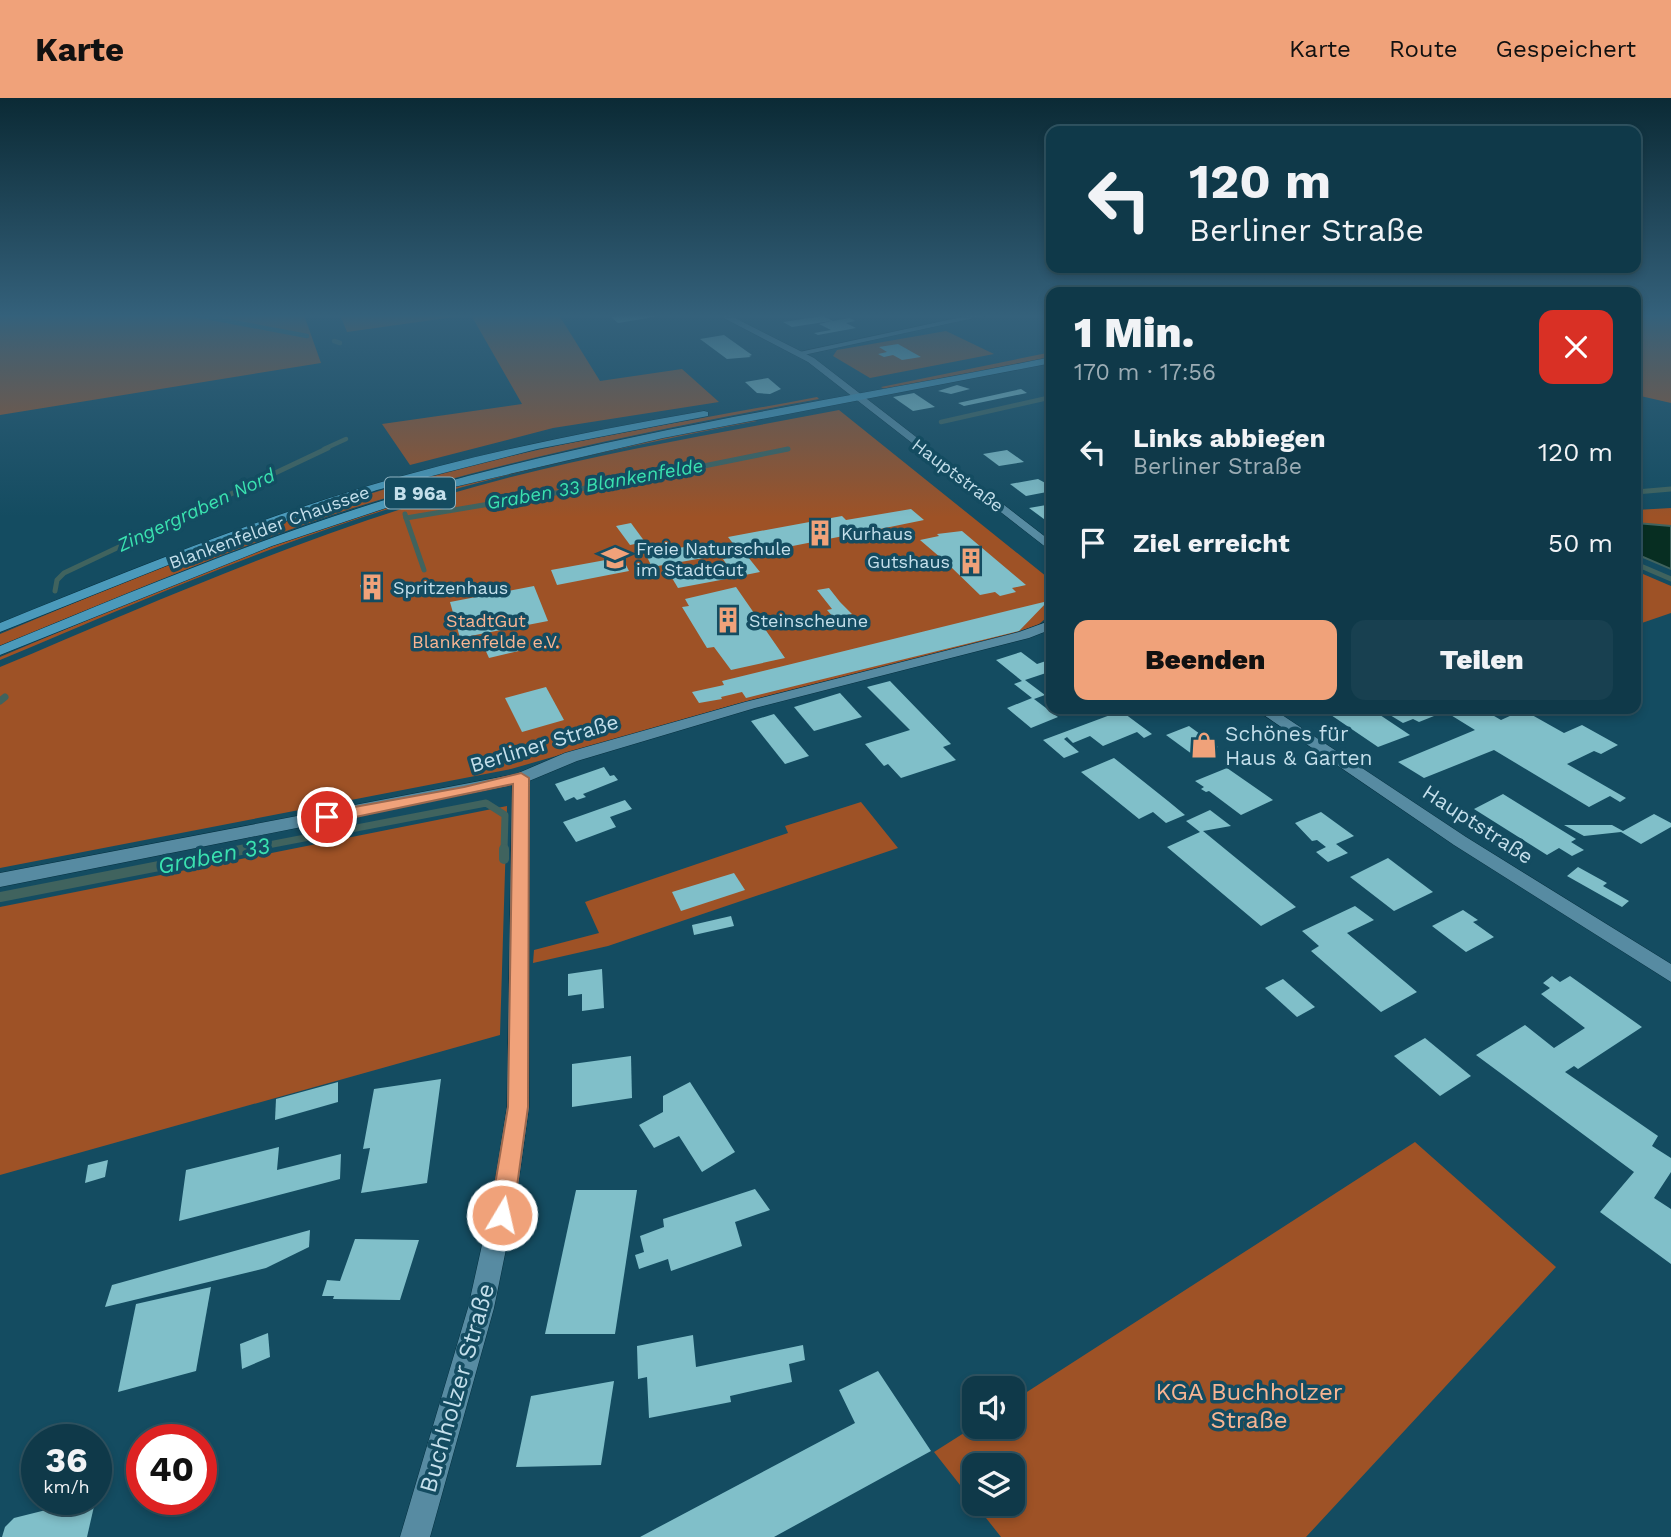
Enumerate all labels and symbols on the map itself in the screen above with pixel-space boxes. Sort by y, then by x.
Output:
street label: Hauptstraße [908,434,1008,516]
water label: Graben 33 Blankenfelde [485,454,705,514]
water label: Zingergraben Nord [113,463,280,557]
road number: B 96a [385,478,455,508]
street label: Blankenfelder Chaussee [166,481,372,573]
building icon: Kurhaus [805,518,835,548]
place label: Kurhaus [841,523,913,544]
place label: Freie Naturschule im StadtGut [636,538,791,580]
school or university icon: Freie Naturschule im StadtGut [600,543,630,573]
building icon: Gutshaus [956,546,986,576]
place label: Gutshaus [867,551,950,572]
building icon: Spritzenhaus [357,572,387,602]
place label: Spritzenhaus [393,577,508,598]
building icon: Steinscheune [713,605,743,635]
park label: StadtGut Blankenfelde e.V. [412,610,560,652]
place label: Steinscheune [749,610,868,631]
street label: Berliner Straße [467,708,621,778]
place label: Schönes für Haus & Garten [1225,721,1373,770]
shop icon: Schönes für Haus & Garten [1189,730,1219,760]
street label: Hauptstraße [1418,779,1538,869]
pin [297,787,357,847]
water label: Graben 33 [156,832,272,880]
position arrow [465,1178,539,1252]
street label: Buchholzer Straße [414,1280,500,1496]
park label: KGA Buchholzer Straße [1155,1378,1343,1434]
speed limit sign: 40 [126,1424,217,1515]

